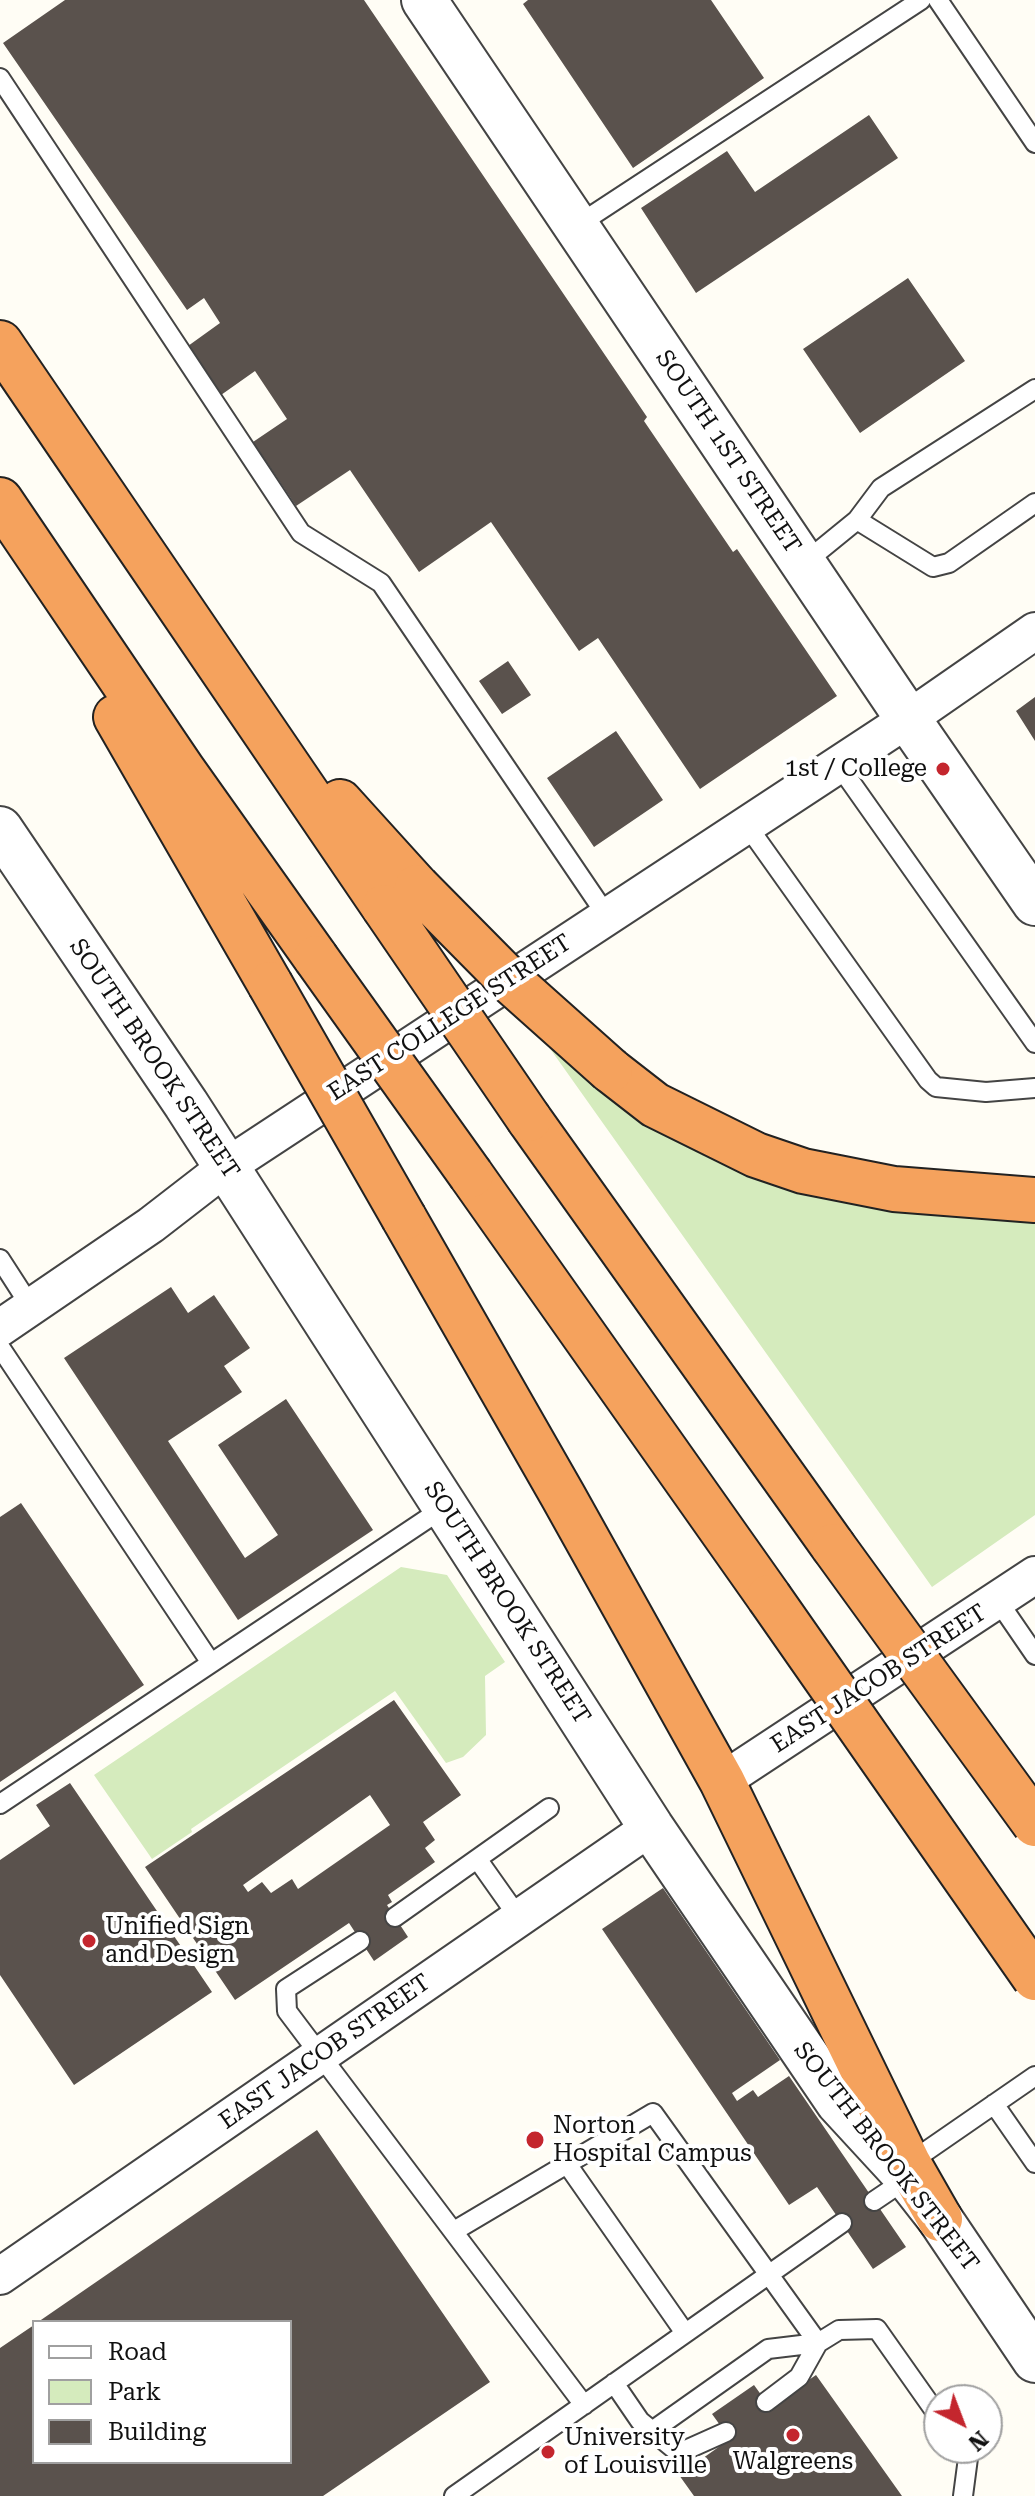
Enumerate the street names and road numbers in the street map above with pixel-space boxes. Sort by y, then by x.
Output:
street label: SOUTH 1ST STREET [649,345,807,559]
street label: EAST COLLEGE STREET [323,928,577,1108]
street label: SOUTH BROOK STREET [63,934,245,1184]
street label: SOUTH BROOK STREET [418,1476,596,1730]
street label: EAST JACOB STREET [766,1599,992,1759]
street label: EAST JACOB STREET [214,1968,436,2136]
street label: SOUTH BROOK STREET [787,2037,985,2277]

